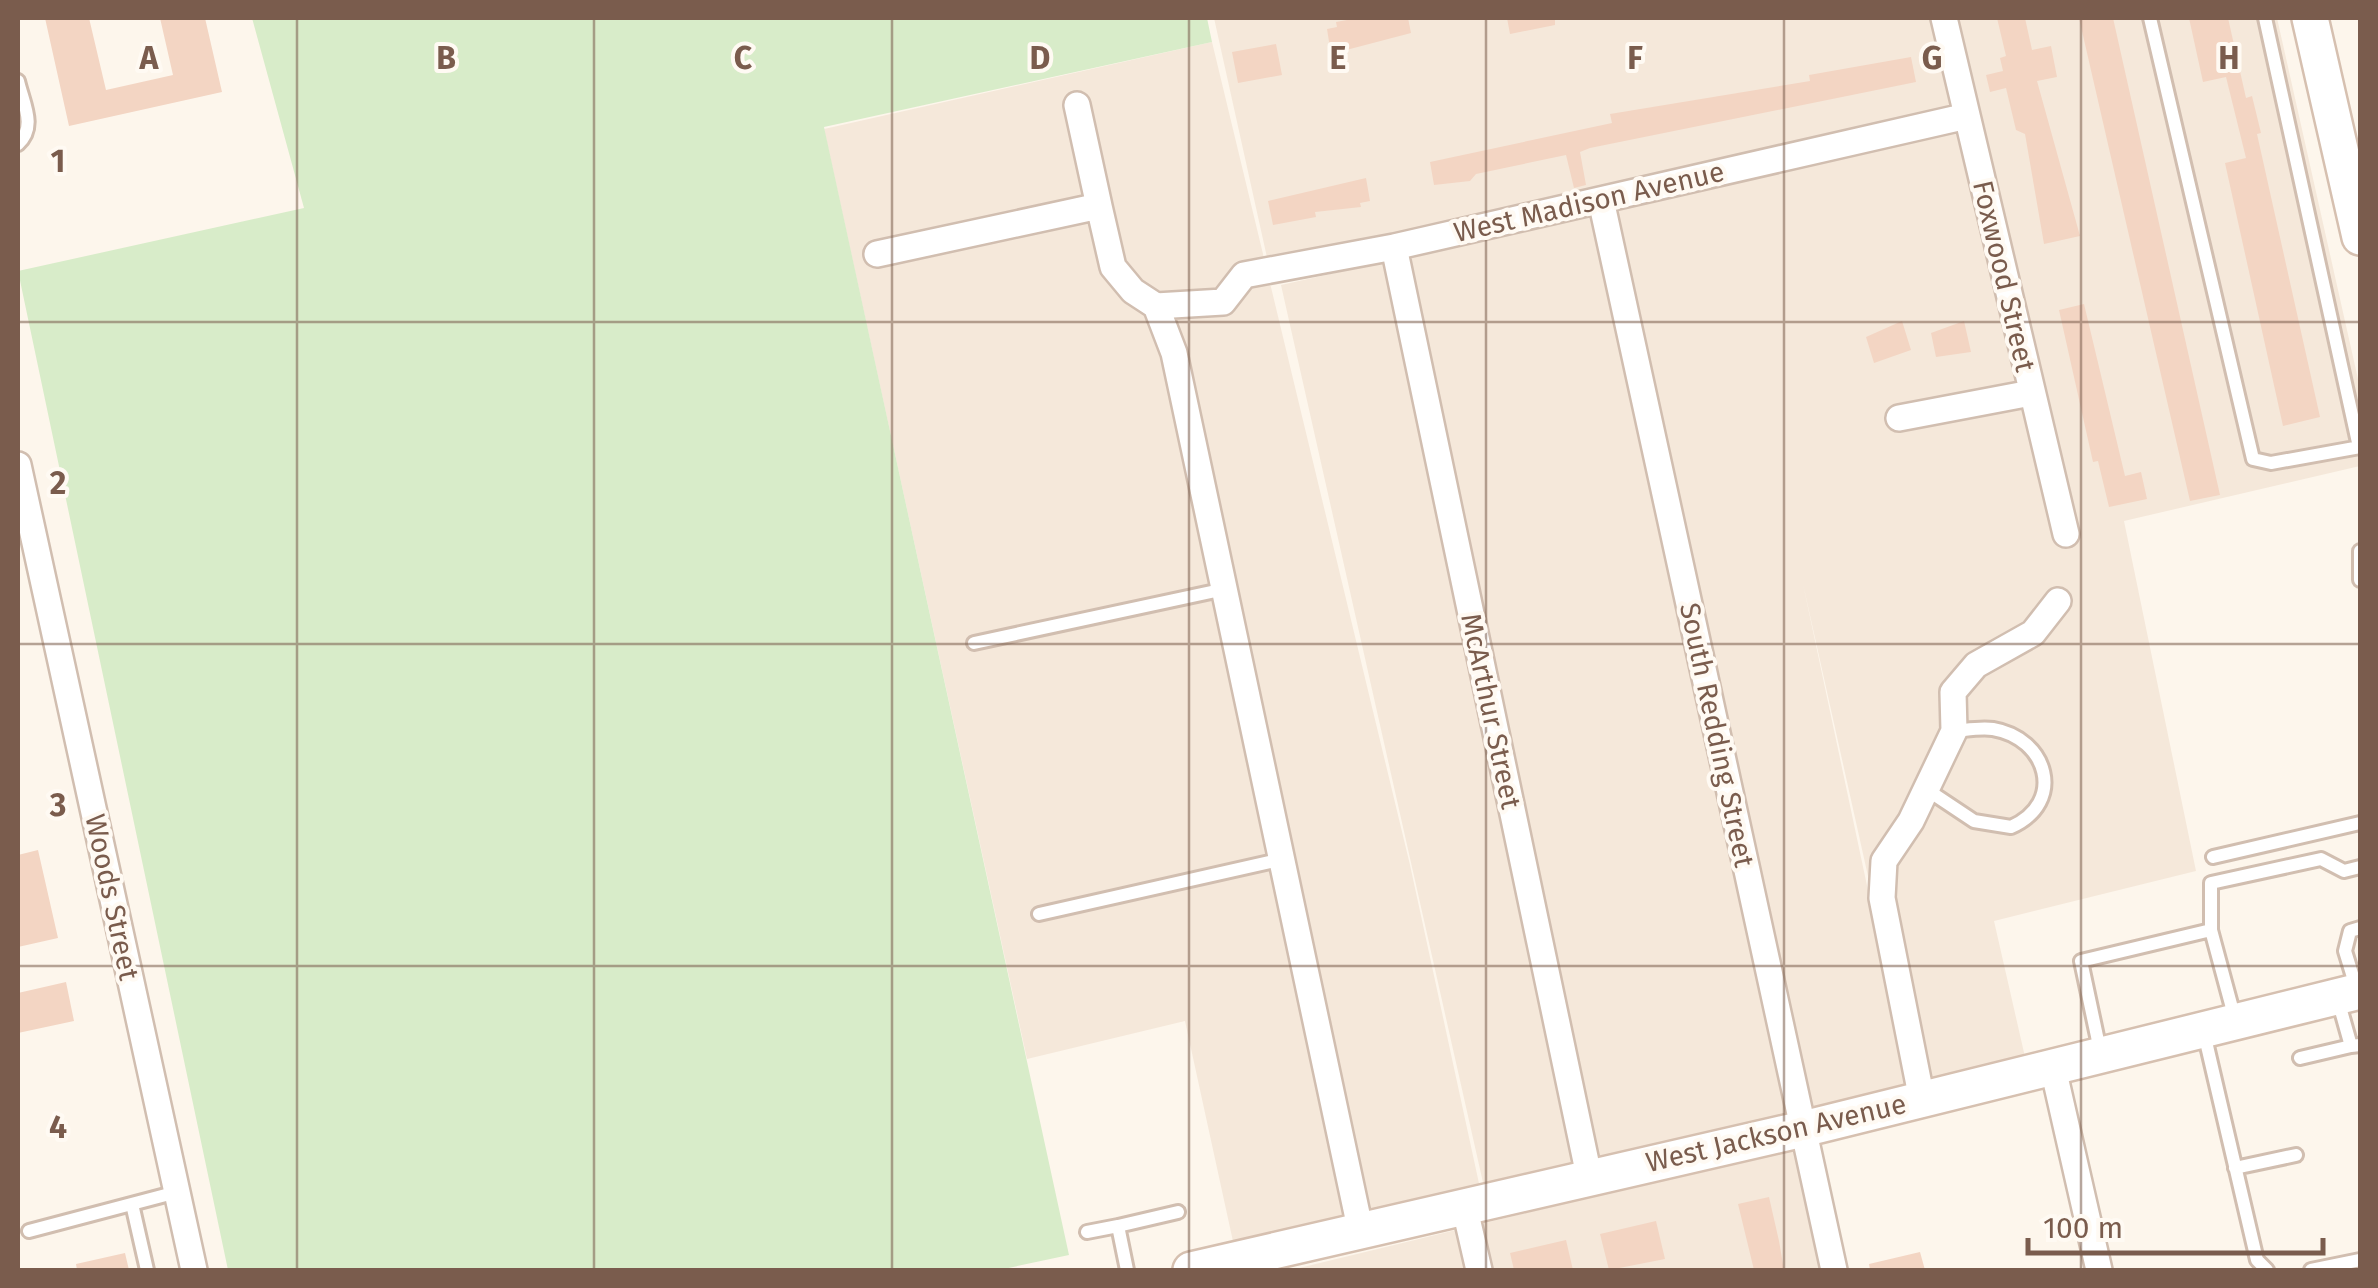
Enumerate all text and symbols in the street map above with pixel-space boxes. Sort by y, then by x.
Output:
text: A [139,39,160,77]
text: B [436,39,456,77]
text: C [734,39,753,77]
text: D [1030,39,1050,77]
text: E [1330,39,1346,77]
text: F [1627,39,1643,77]
text: G [1922,39,1942,77]
text: H [2218,39,2240,77]
text: 1 [51,142,65,180]
street label: West Madison Avenue [1451,155,1727,249]
street label: Foxwood Street [1966,177,2042,376]
text: 2 [50,464,66,502]
street label: South Redding Street [1673,600,1761,871]
street label: McArthur Street [1454,610,1528,813]
text: 3 [49,786,66,824]
street label: Woods Street [78,811,146,984]
street label: West Jackson Avenue [1643,1087,1909,1179]
text: 4 [49,1108,67,1146]
scale bar [2028,1193,2323,1255]
text: 100 m [2043,1210,2123,1246]

